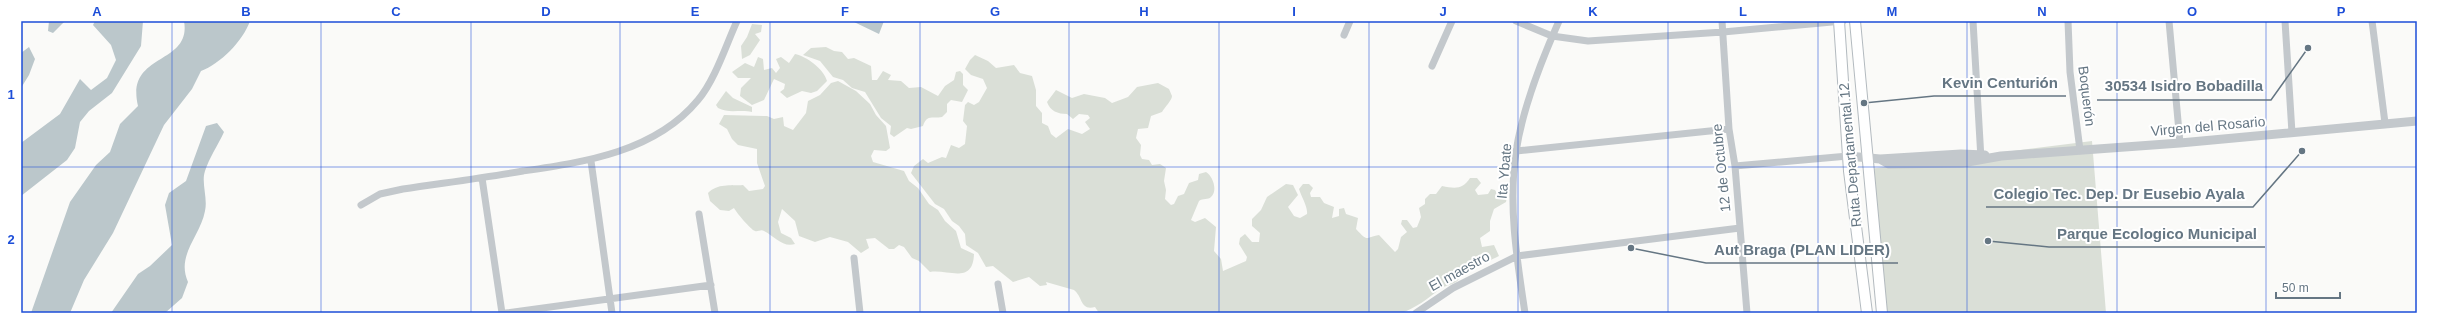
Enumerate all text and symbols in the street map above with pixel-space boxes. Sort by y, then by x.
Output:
text: A [92,4,102,19]
text: B [241,4,251,19]
text: C [391,4,401,19]
text: D [541,4,551,19]
text: E [691,4,700,19]
text: F [841,4,849,19]
text: G [990,4,1000,19]
text: H [1139,4,1149,19]
text: I [1292,4,1296,19]
text: J [1439,4,1447,19]
text: K [1588,4,1598,19]
text: L [1739,4,1747,19]
text: M [1887,4,1897,19]
text: N [2037,4,2047,19]
text: O [2187,4,2197,19]
text: P [2337,4,2346,19]
street label: Boquerón [2075,65,2099,127]
callout: Kevin Centurión [1934,69,2066,96]
callout: 30534 Isidro Bobadilla [2097,73,2271,100]
text: Kevin Centurión [1942,74,2058,91]
text: 30534 Isidro Bobadilla [2105,77,2264,94]
street label: Ruta Departamental 12 [1836,82,1864,228]
text: 1 [7,87,15,102]
street label: Virgen del Rosario [2150,113,2266,139]
street label: 12 de Octubre [1708,123,1734,213]
street label: Ita Ybate [1494,142,1514,199]
callout: Colegio Tec. Dep. Dr Eusebio Ayala [1986,180,2253,207]
text: Colegio Tec. Dep. Dr Eusebio Ayala [1993,185,2245,202]
callout: Parque Ecologico Municipal [2049,220,2265,247]
text: Parque Ecologico Municipal [2057,225,2257,242]
text: 2 [7,232,15,247]
callout: Aut Braga (PLAN LIDER) [1706,236,1898,263]
text: Aut Braga (PLAN LIDER) [1714,241,1890,258]
street label: El maestro [1426,248,1492,294]
scale bar [2276,274,2340,300]
text: 50 m [2282,281,2309,295]

